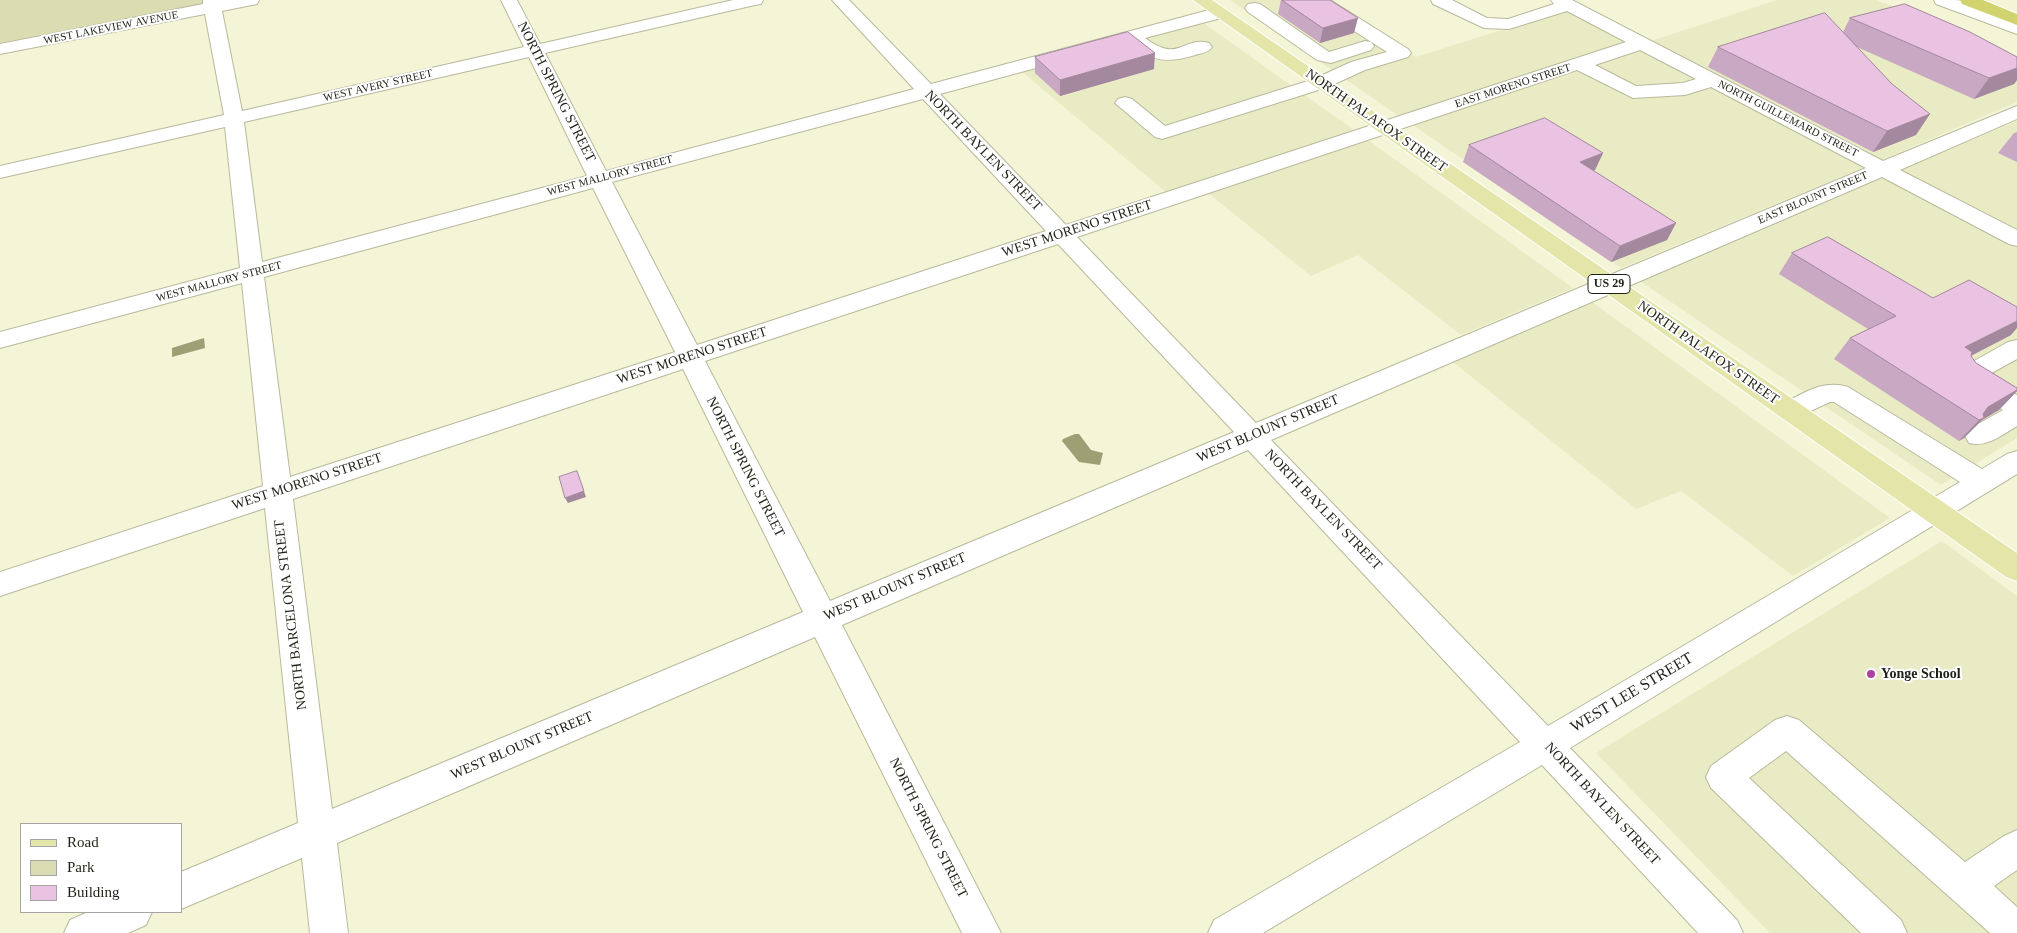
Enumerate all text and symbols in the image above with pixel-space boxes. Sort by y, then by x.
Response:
street label: WEST LAKEVIEW AVENUE [42,8,180,48]
street label: NORTH SPRING STREET [513,19,599,165]
street label: EAST MORENO STREET [1453,61,1573,111]
street label: NORTH PALAFOX STREET [1302,66,1450,176]
street label: WEST AVERY STREET [322,67,434,105]
street label: NORTH GUILLEMARD STREET [1716,78,1860,160]
street label: NORTH BAYLEN STREET [921,87,1045,215]
street label: WEST MALLORY STREET [546,153,674,199]
street label: EAST BLOUNT STREET [1756,169,1870,227]
street label: WEST MORENO STREET [1000,197,1154,261]
street label: WEST MALLORY STREET [155,259,283,305]
road number: US 29 [1588,274,1630,294]
street label: NORTH PALAFOX STREET [1634,298,1782,408]
street label: WEST MORENO STREET [615,324,769,388]
street label: WEST BLOUNT STREET [1194,391,1342,467]
street label: NORTH SPRING STREET [702,394,788,540]
street label: NORTH BAYLEN STREET [1261,446,1385,574]
street label: WEST MORENO STREET [230,450,384,514]
street label: NORTH BARCELONA STREET [271,519,311,711]
street label: WEST BLOUNT STREET [821,549,969,625]
street label: WEST LEE STREET [1567,649,1697,737]
place label: Yonge School [1881,666,1961,682]
marker: Yonge School [1865,668,1877,680]
street label: WEST BLOUNT STREET [448,708,596,784]
street label: NORTH BAYLEN STREET [1541,739,1663,869]
street label: NORTH SPRING STREET [885,755,971,901]
legend [20,823,182,913]
text: Road [67,834,99,850]
text: Park [67,859,95,875]
text: Building [67,884,120,900]

